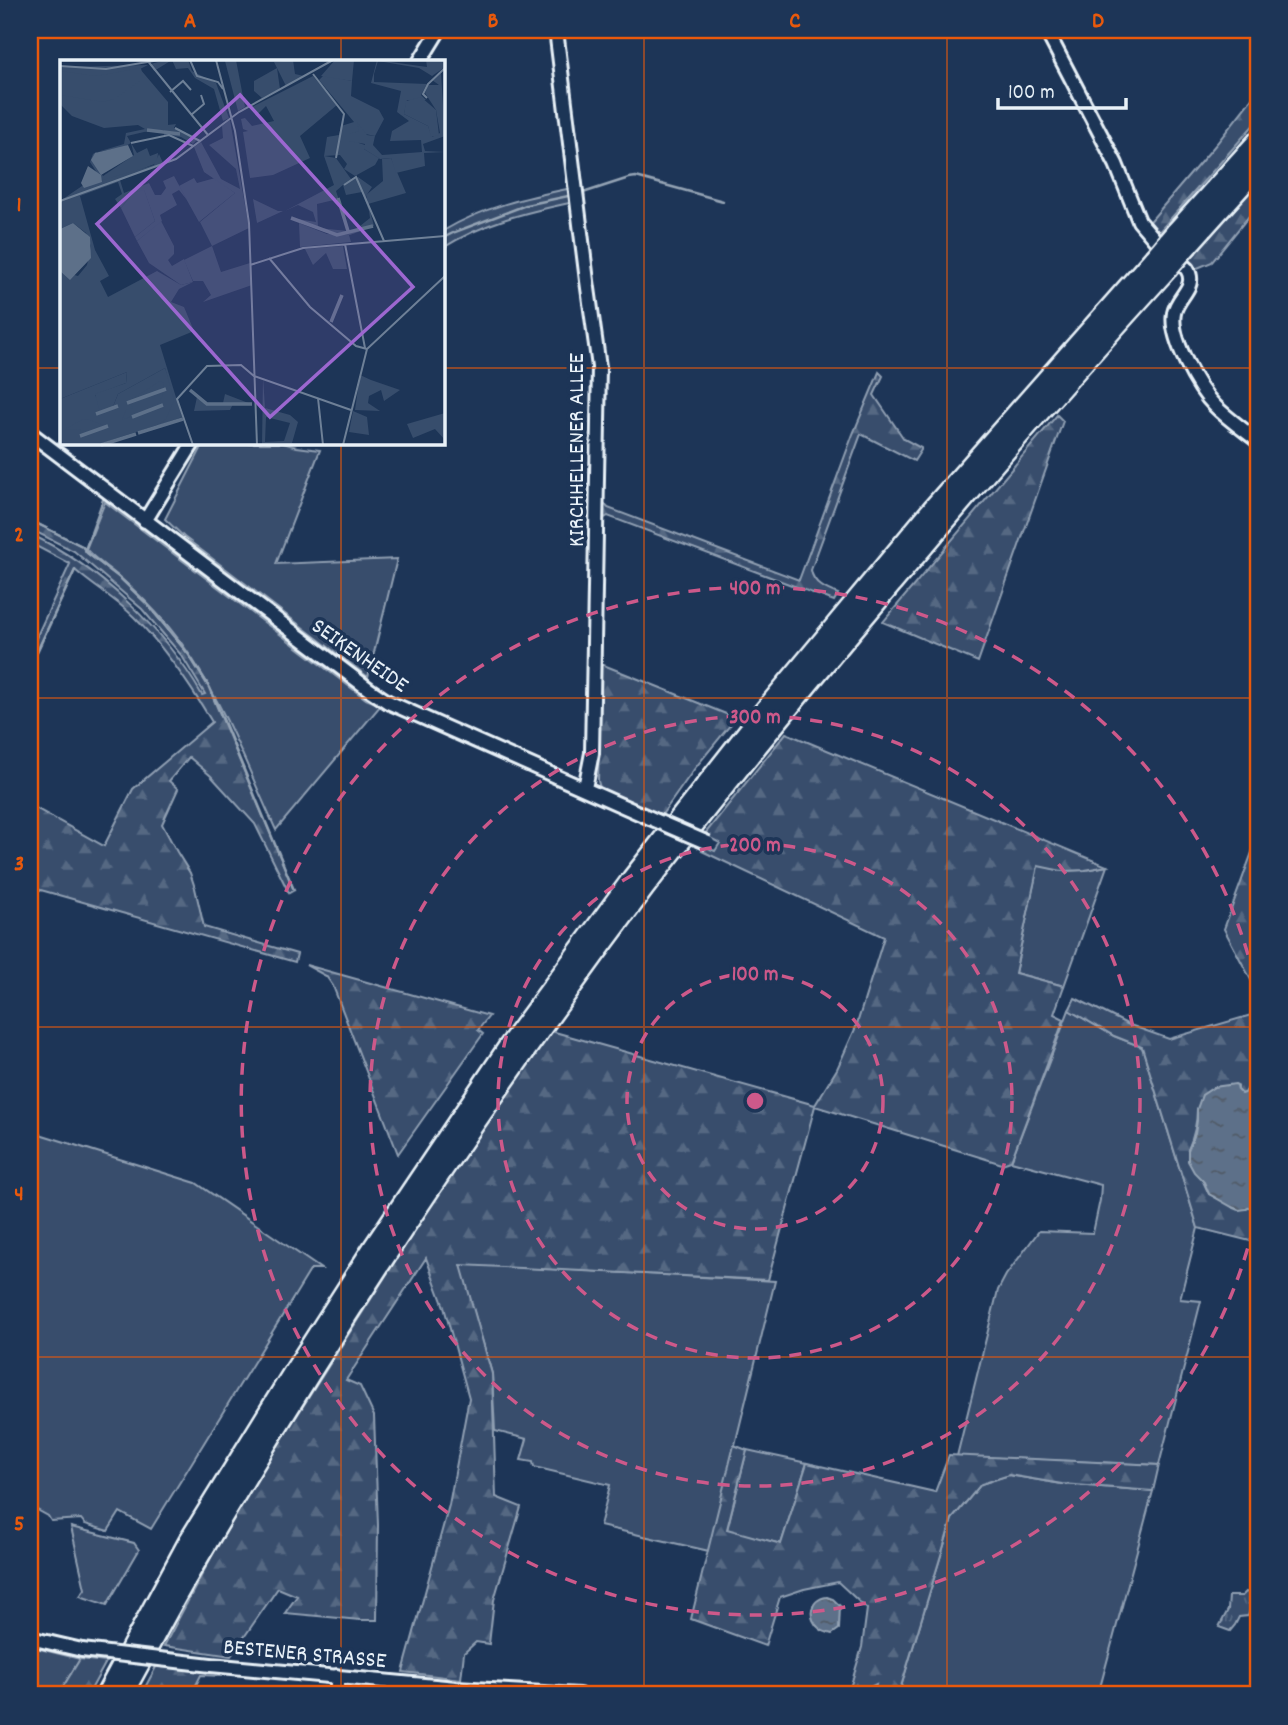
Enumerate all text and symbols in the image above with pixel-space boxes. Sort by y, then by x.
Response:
text: A [184,6,196,39]
text: B [488,6,499,39]
text: C [789,6,801,39]
text: D [1092,6,1104,39]
inset map [60,60,444,444]
scale bar [998,66,1125,110]
text: 100 m [1008,79,1055,109]
text: 1 [16,190,22,223]
street label: KIRCHHELLENER ALLEE [562,352,595,547]
text: 2 [14,520,24,553]
text: 400 m [730,575,780,605]
street label: SEIKENHEIDE [304,611,415,703]
text: 300 m [729,704,781,734]
text: 200 m [729,832,781,862]
text: 3 [14,849,24,882]
text: 100 m [732,961,778,991]
centre of rings [743,1089,767,1113]
text: 4 [14,1179,24,1212]
text: 5 [14,1509,24,1542]
street label: BESTENER STRASSE [222,1632,388,1679]

